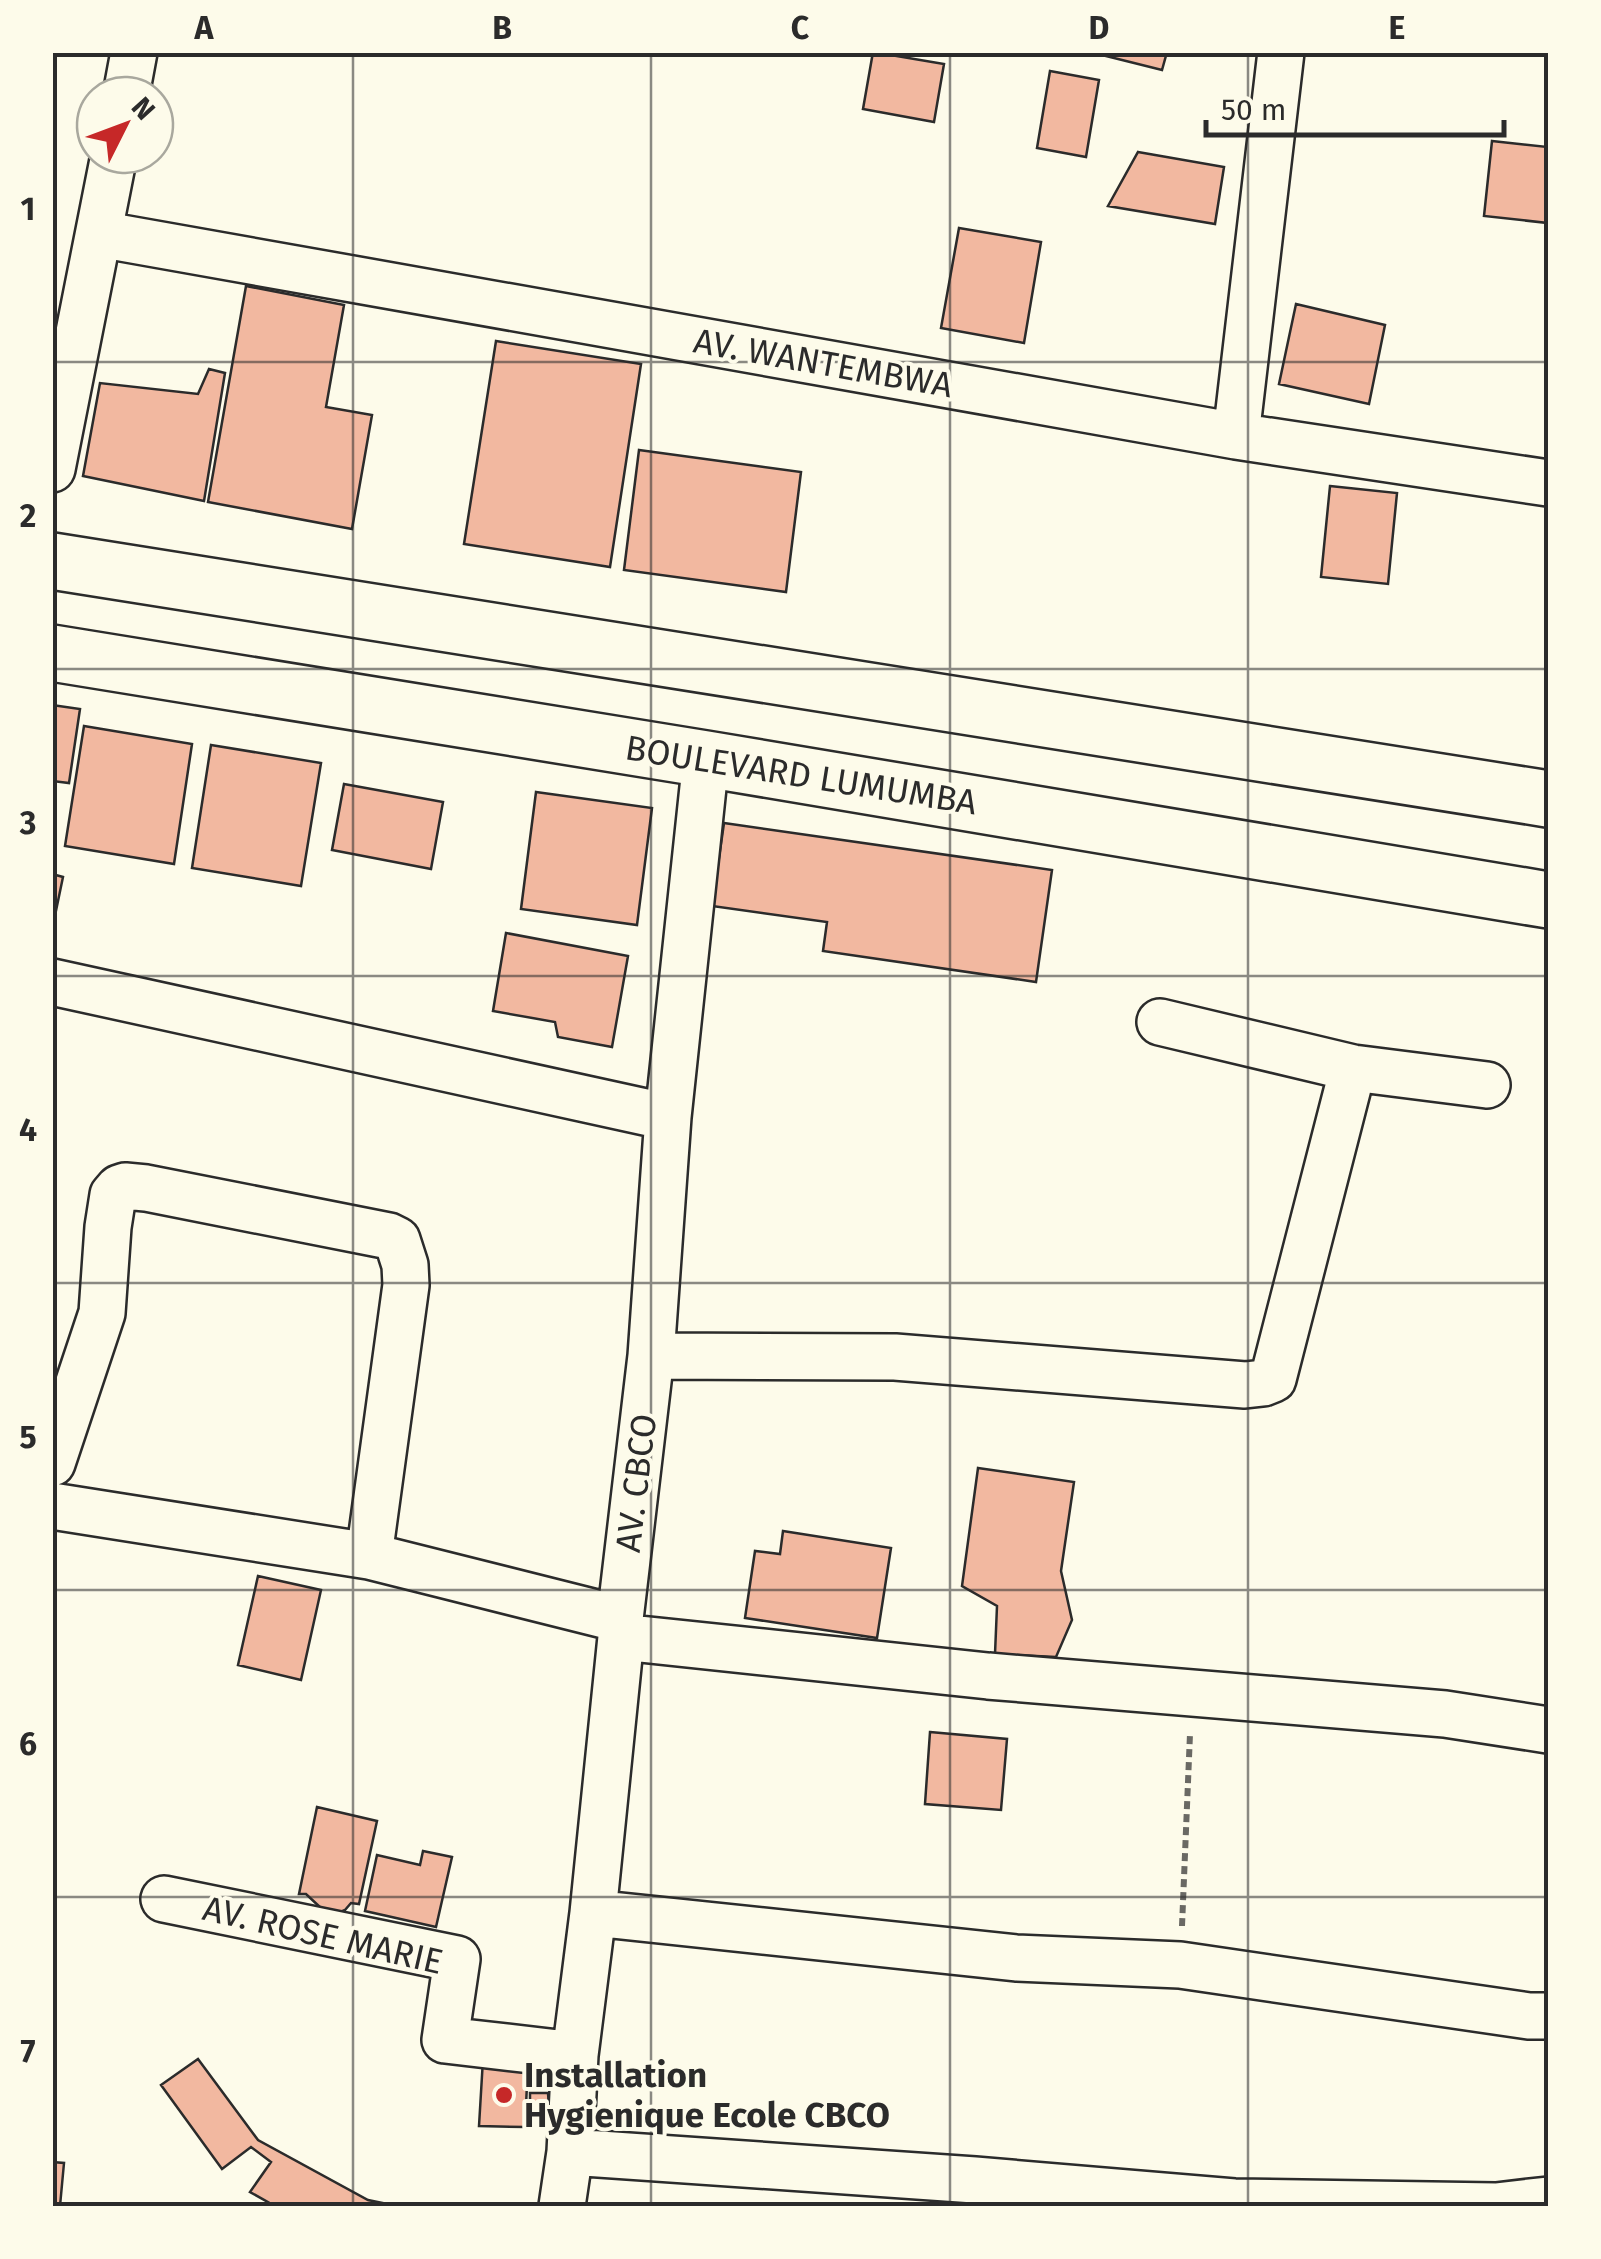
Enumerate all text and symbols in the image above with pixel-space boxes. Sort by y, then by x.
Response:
text: A [194,9,215,47]
text: B [492,9,512,47]
text: C [791,9,810,47]
text: D [1089,9,1109,47]
text: E [1389,9,1405,47]
north arrow [75,75,175,175]
scale bar [1206,75,1504,137]
text: N [125,91,162,127]
text: 50 m [1221,92,1286,128]
text: 1 [21,190,35,228]
street label: AV. WANTEMBWA [690,320,956,406]
text: 2 [20,497,36,535]
street label: BOULEVARD LUMUMBA [622,726,980,824]
text: 3 [19,804,36,842]
text: 4 [19,1111,37,1149]
street label: AV. CBCO [607,1411,665,1555]
text: 5 [19,1418,37,1456]
text: 6 [19,1725,37,1763]
street label: AV. ROSE MARIE [199,1887,447,1983]
text: 7 [21,2032,36,2070]
place label: Installation Hygienique Ecole CBCO [524,2054,890,2136]
marker: Installation Hygienique Ecole CBCO [493,2084,515,2106]

